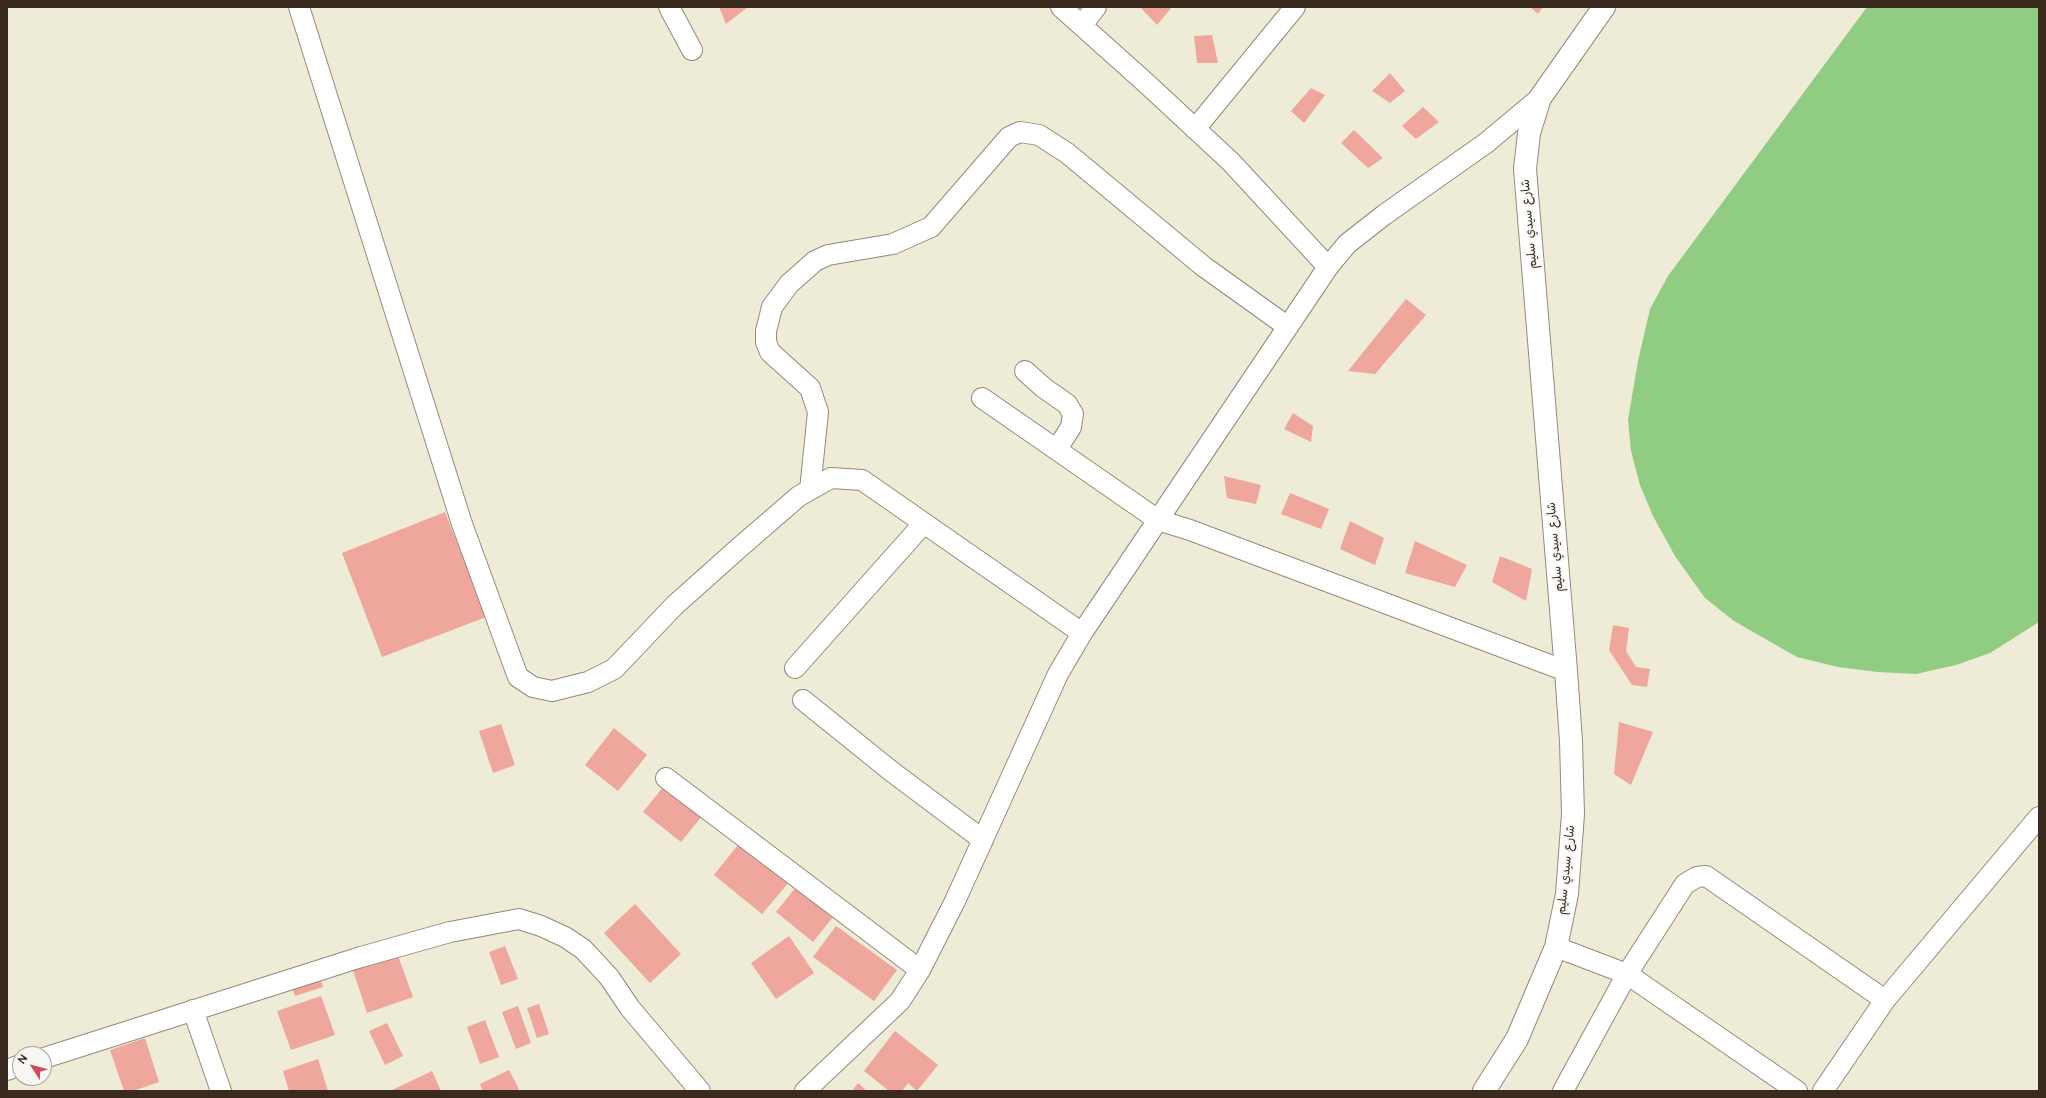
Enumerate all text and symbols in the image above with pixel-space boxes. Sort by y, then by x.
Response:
street label: شارع سيدي سليم [1519,179,1541,269]
street label: شارع سيدي سليم [1545,502,1567,592]
street label: شارع سيدي سليم [1555,825,1579,915]
north arrow [12,1046,52,1086]
text: N [15,1052,31,1066]

